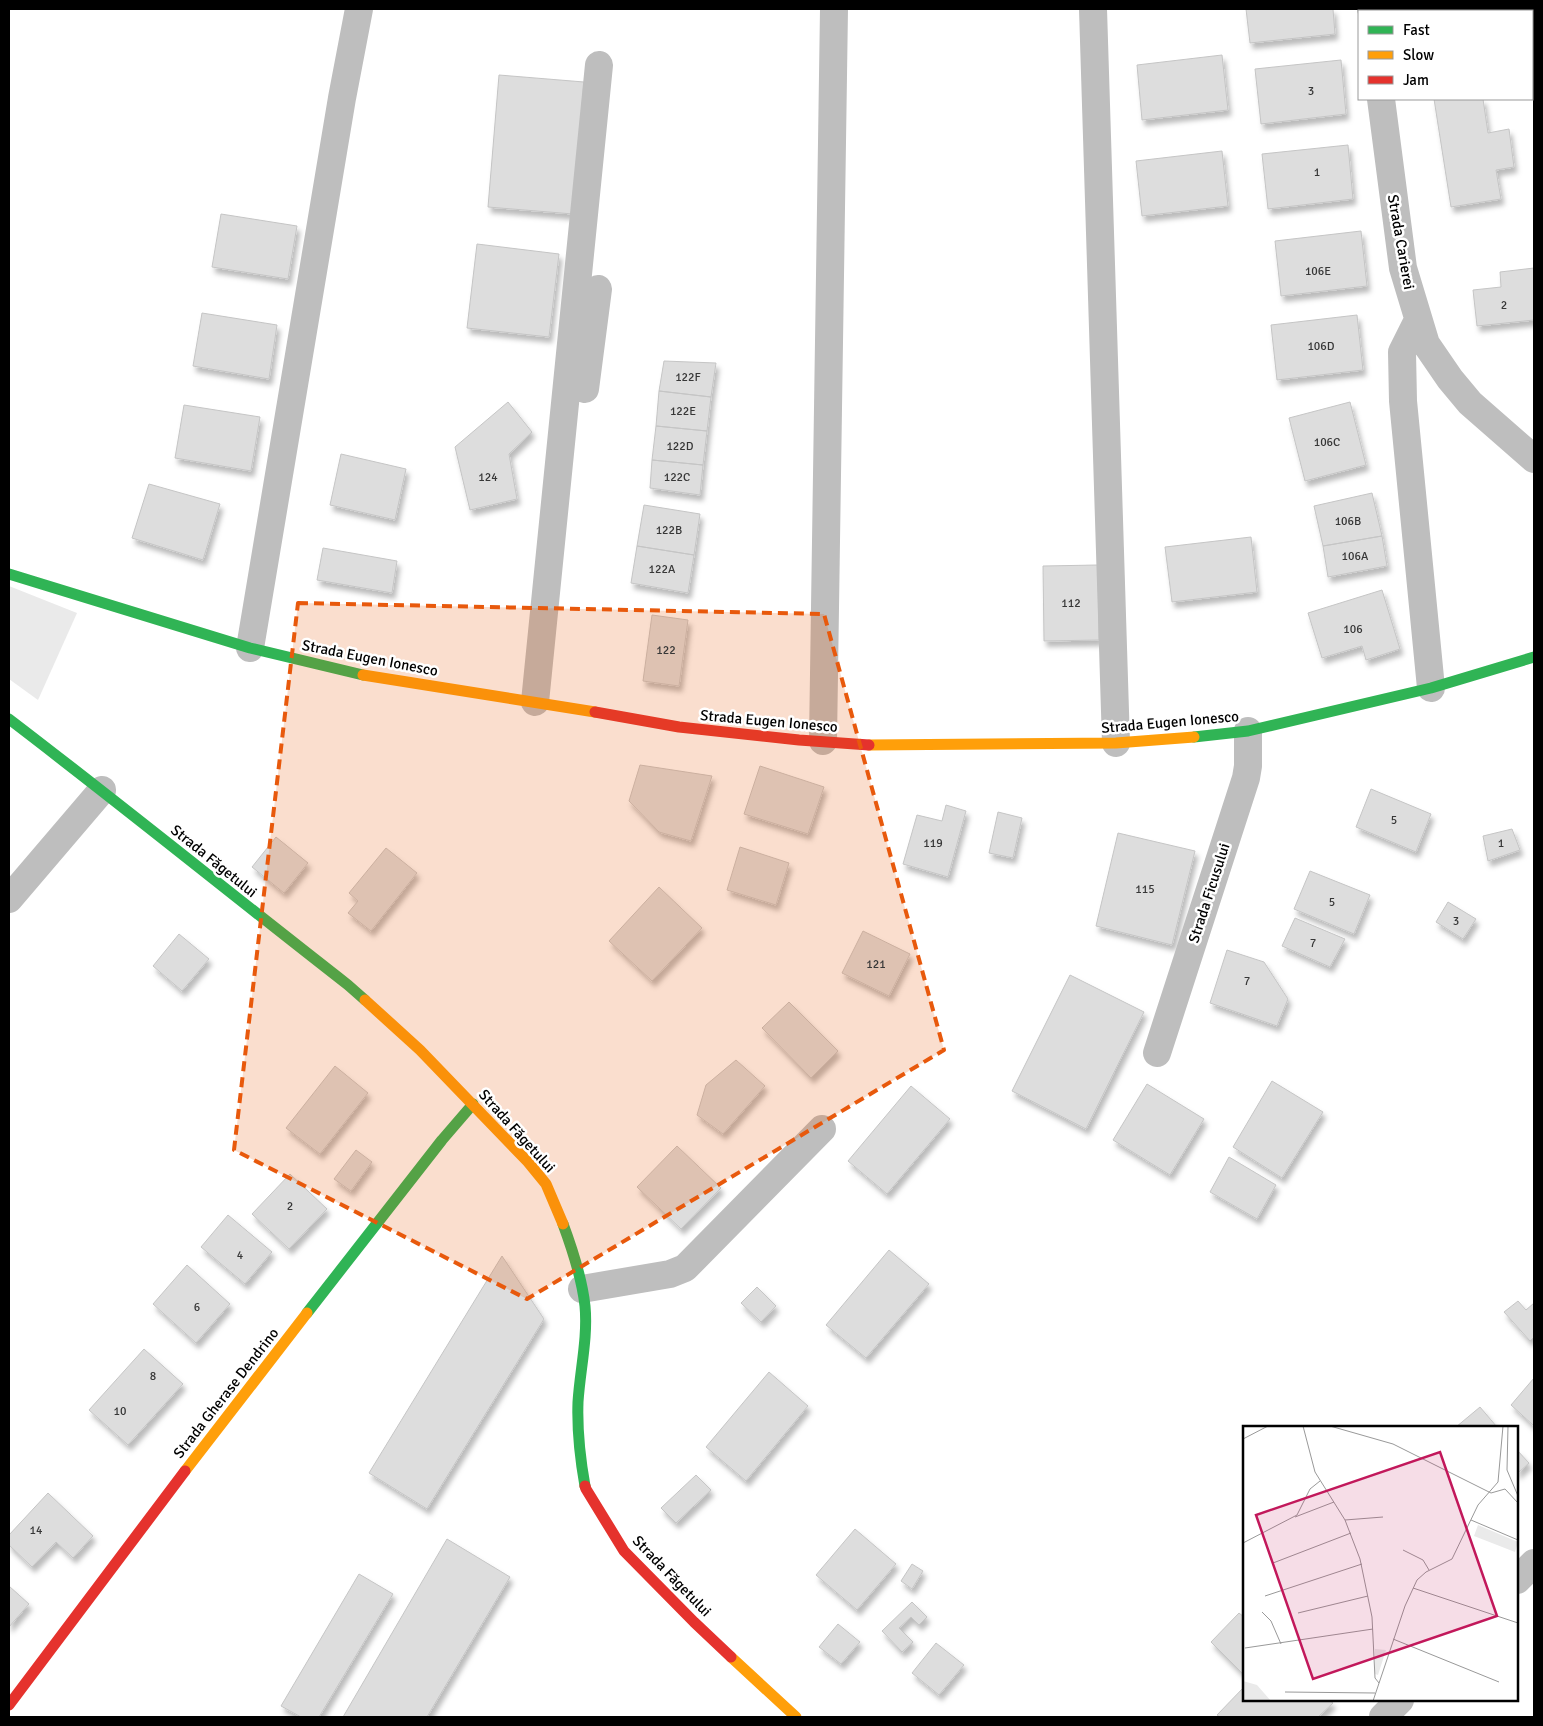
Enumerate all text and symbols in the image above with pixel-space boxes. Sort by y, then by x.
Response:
legend [1358,10,1533,100]
text: Fast [1403,21,1430,39]
text: Slow [1403,46,1434,64]
text: Jam [1403,71,1429,89]
house number: 3 [1308,84,1314,99]
house number: 1 [1314,165,1320,180]
street label: Strada Carierei [1384,193,1418,291]
house number: 106E [1305,264,1331,279]
house number: 2 [1501,298,1507,313]
house number: 106D [1307,339,1335,354]
house number: 122F [675,370,701,385]
house number: 122E [670,404,696,419]
house number: 106C [1314,435,1340,450]
house number: 122D [666,439,694,454]
house number: 124 [478,470,498,485]
house number: 122C [664,470,690,485]
house number: 106B [1335,514,1361,529]
house number: 122B [656,523,682,538]
house number: 106A [1342,549,1369,564]
house number: 122A [649,562,676,577]
house number: 112 [1061,596,1081,611]
house number: 106 [1343,622,1363,637]
street label: Strada Eugen Ionesco [301,636,440,680]
house number: 122 [656,643,676,658]
street label: Strada Eugen Ionesco [699,706,839,736]
street label: Strada Eugen Ionesco [1100,707,1240,737]
house number: 5 [1391,813,1397,828]
street label: Strada Făgetului [167,821,261,901]
house number: 119 [923,836,943,851]
house number: 1 [1498,836,1504,851]
street label: Strada Ficusului [1184,841,1234,945]
house number: 115 [1135,882,1155,897]
house number: 5 [1329,895,1335,910]
house number: 3 [1453,914,1459,929]
house number: 7 [1310,936,1316,951]
house number: 121 [866,957,886,972]
house number: 7 [1244,974,1250,989]
street label: Strada Făgetului [475,1086,559,1176]
house number: 2 [287,1199,293,1214]
house number: 4 [237,1248,244,1263]
house number: 6 [194,1300,200,1315]
street label: Strada Gherase Dendrino [170,1324,283,1462]
house number: 8 [150,1369,156,1384]
house number: 10 [114,1404,126,1419]
inset map [1243,1426,1518,1701]
house number: 14 [30,1523,43,1538]
street label: Strada Făgetului [629,1532,715,1620]

